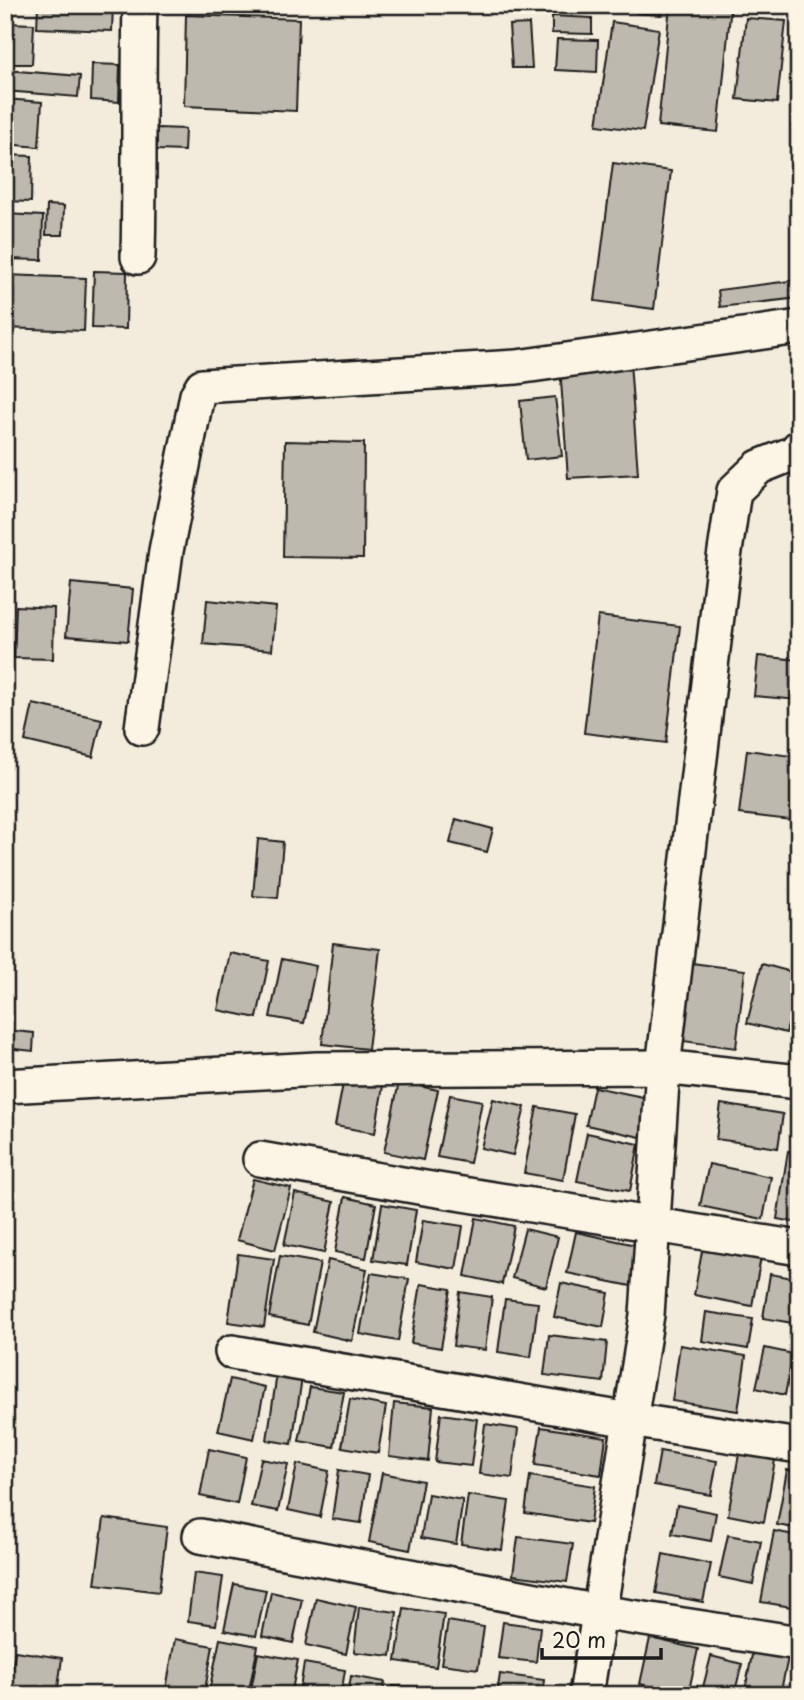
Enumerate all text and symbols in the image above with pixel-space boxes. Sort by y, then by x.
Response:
scale bar [542,1616,660,1660]
text: 20 m [552,1623,606,1655]

